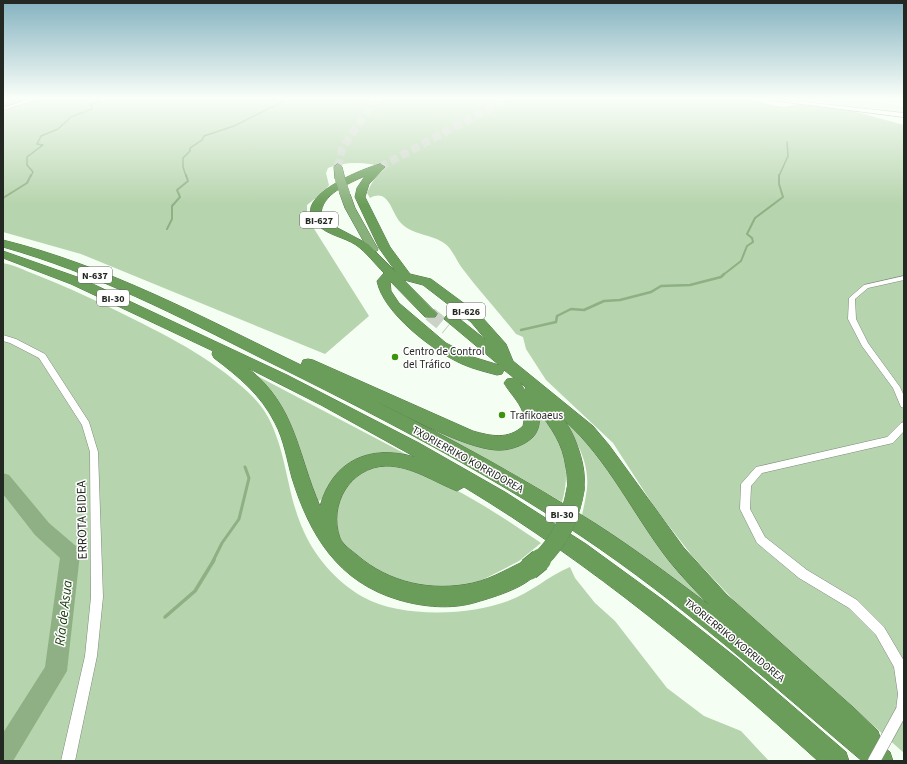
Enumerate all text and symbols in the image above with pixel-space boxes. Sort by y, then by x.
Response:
road number: BI-627 [300,212,338,228]
road number: N-637 [78,267,112,283]
road number: BI-30 [97,290,129,306]
road number: BI-626 [447,303,485,319]
place label: Centro de Control del Tráfico [403,344,485,372]
marker: Centro de Control del Tráfico [390,352,400,362]
place label: Trafikoaeus [510,408,563,423]
marker: Trafikoaeus [497,410,507,420]
street label: TXORIERRIKO KORRIDOREA [409,422,526,496]
street label: ERROTA BIDEA [72,479,92,560]
road number: BI-30 [546,506,578,522]
water label: Ría de Asua [50,579,78,647]
street label: TXORIERRIKO KORRIDOREA [681,595,788,686]

